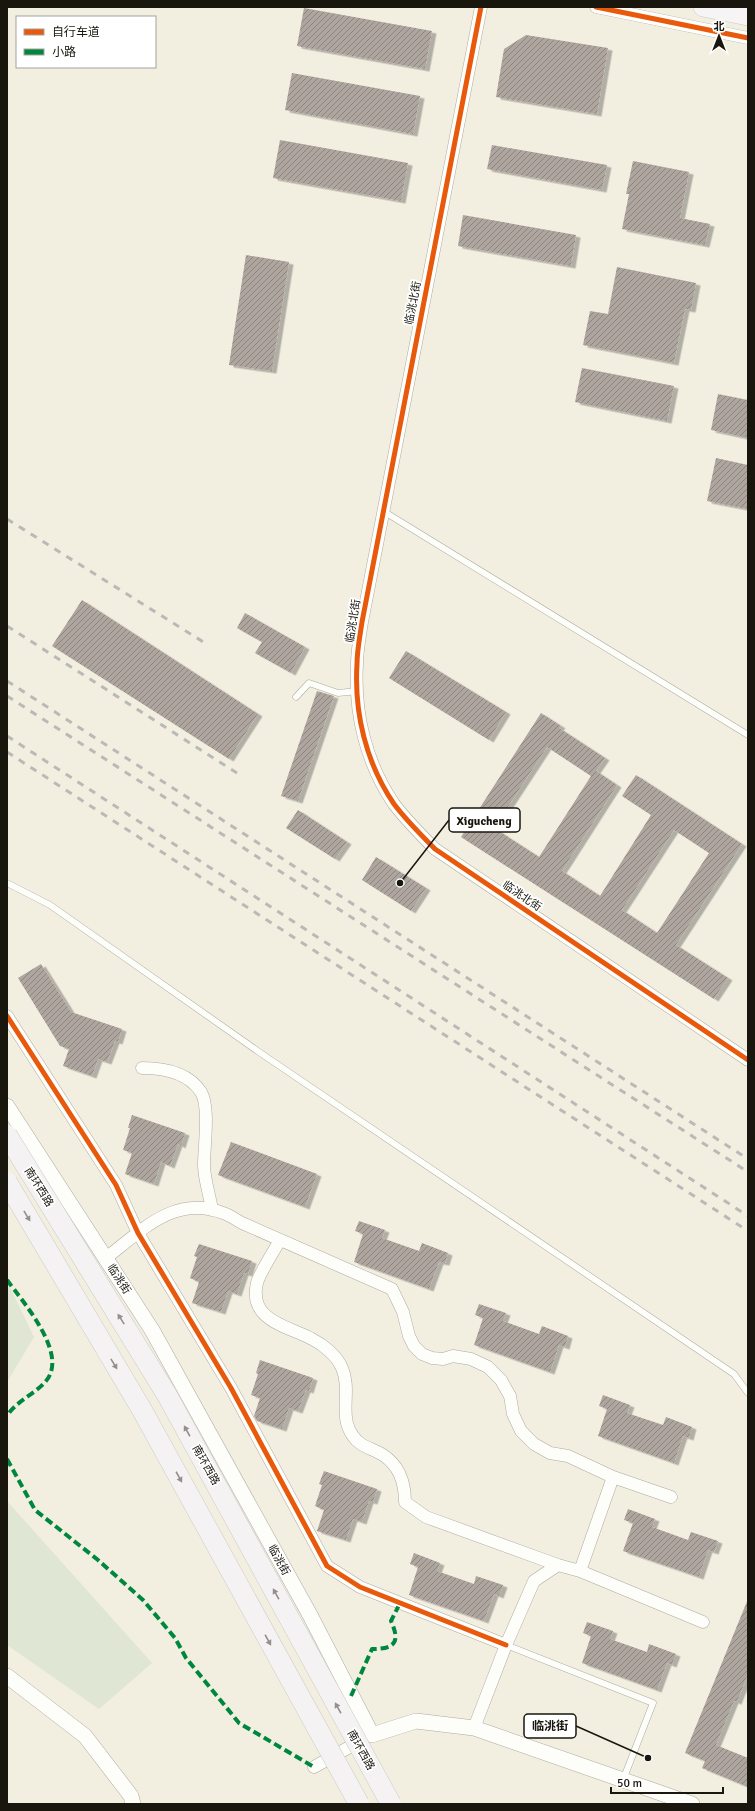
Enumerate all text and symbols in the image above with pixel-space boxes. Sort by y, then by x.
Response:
legend [16,16,156,68]
north arrow [699,16,739,56]
text: 北 [714,20,725,33]
text: 自行车道 [52,25,100,40]
text: 小路 [52,45,76,60]
street label: 临洮北街 [402,280,424,326]
street label: 临洮北街 [343,598,363,644]
callout: Xigucheng [449,808,520,832]
text: Xigucheng [456,814,512,829]
street label: 临洮北街 [500,878,544,914]
street label: 南环西路 [22,1165,56,1209]
one-way arrow [23,1210,30,1222]
street label: 临洮街 [105,1262,133,1296]
one-way arrow [117,1313,124,1325]
one-way arrow [111,1358,118,1370]
one-way arrow [184,1425,190,1437]
street label: 南环西路 [190,1443,222,1487]
one-way arrow [175,1471,182,1483]
street label: 临洮街 [265,1542,293,1578]
one-way arrow [273,1588,279,1600]
one-way arrow [265,1634,272,1646]
one-way arrow [335,1702,342,1714]
callout: 临洮街 [524,1714,576,1738]
text: 临洮街 [532,1719,568,1734]
street label: 南环西路 [345,1728,377,1772]
scale bar [611,1769,723,1795]
text: 50 m [617,1776,642,1791]

